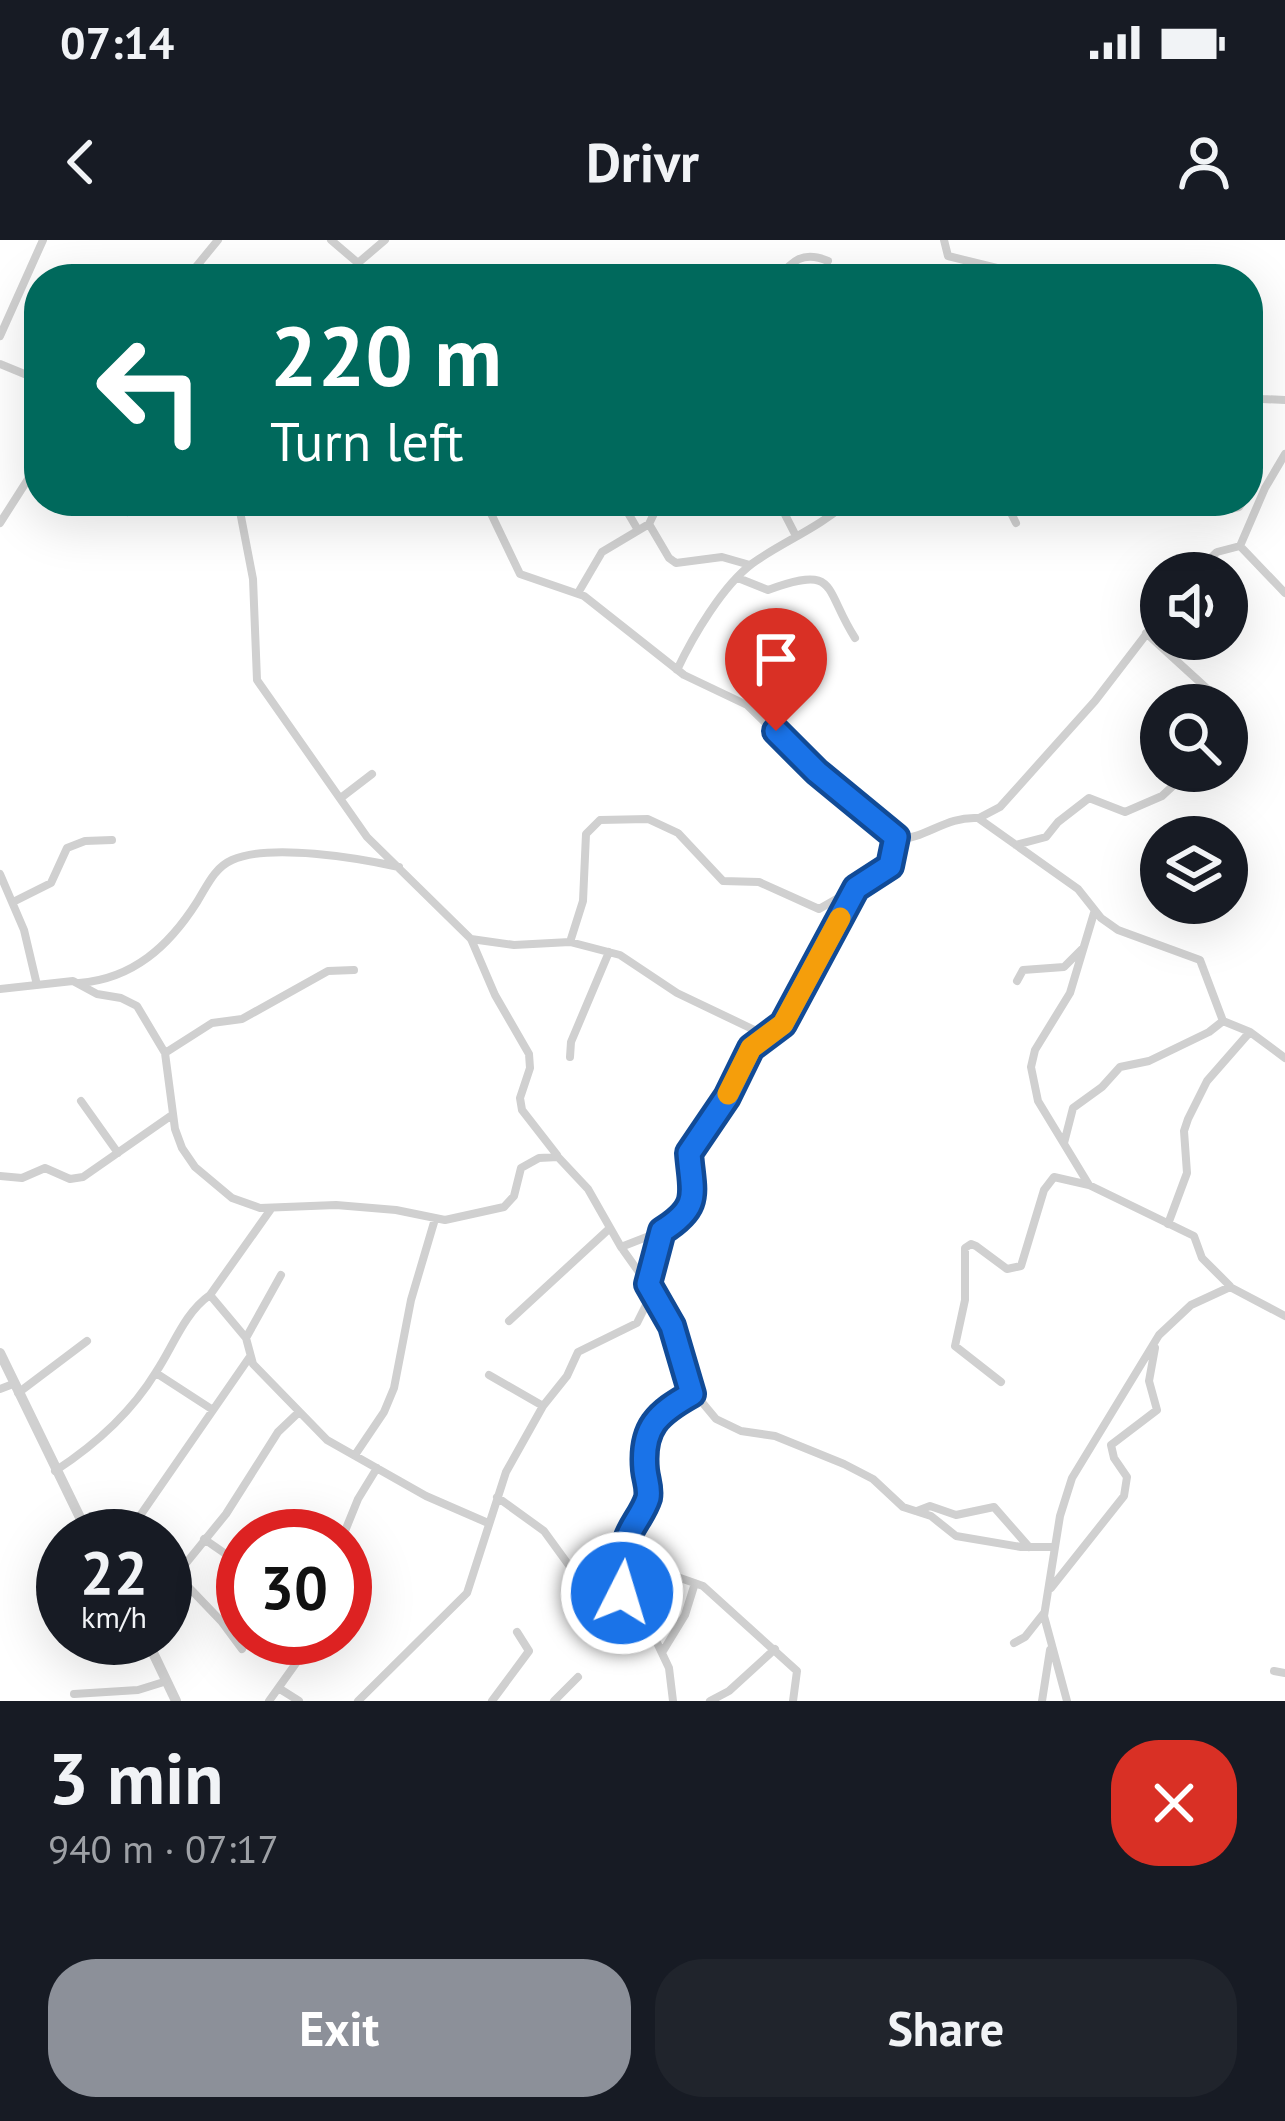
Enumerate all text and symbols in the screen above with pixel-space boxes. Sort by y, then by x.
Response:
text: 07:14 [60,13,174,71]
text: Drivr [586,127,699,197]
icon: back [48,129,114,195]
icon: person [1171,129,1237,195]
text: 220 m [270,300,502,409]
icon: left [72,312,228,468]
text: Turn left [270,406,464,476]
map controls [1140,552,1248,924]
button: sound [1140,552,1248,660]
pin [725,608,827,731]
icon: arrive [743,626,809,692]
button: search [1140,684,1248,792]
button: layers [1140,816,1248,924]
speed limit sign: 30 [216,1509,372,1665]
position arrow [559,1530,685,1656]
text: 22 [80,1533,148,1611]
text: km/h [81,1597,147,1636]
text: 3 min [48,1731,224,1824]
button: close [1111,1740,1237,1866]
text: 940 m · 07:17 [48,1823,279,1874]
button: Exit [48,1959,631,2097]
button: Share [655,1959,1237,2097]

